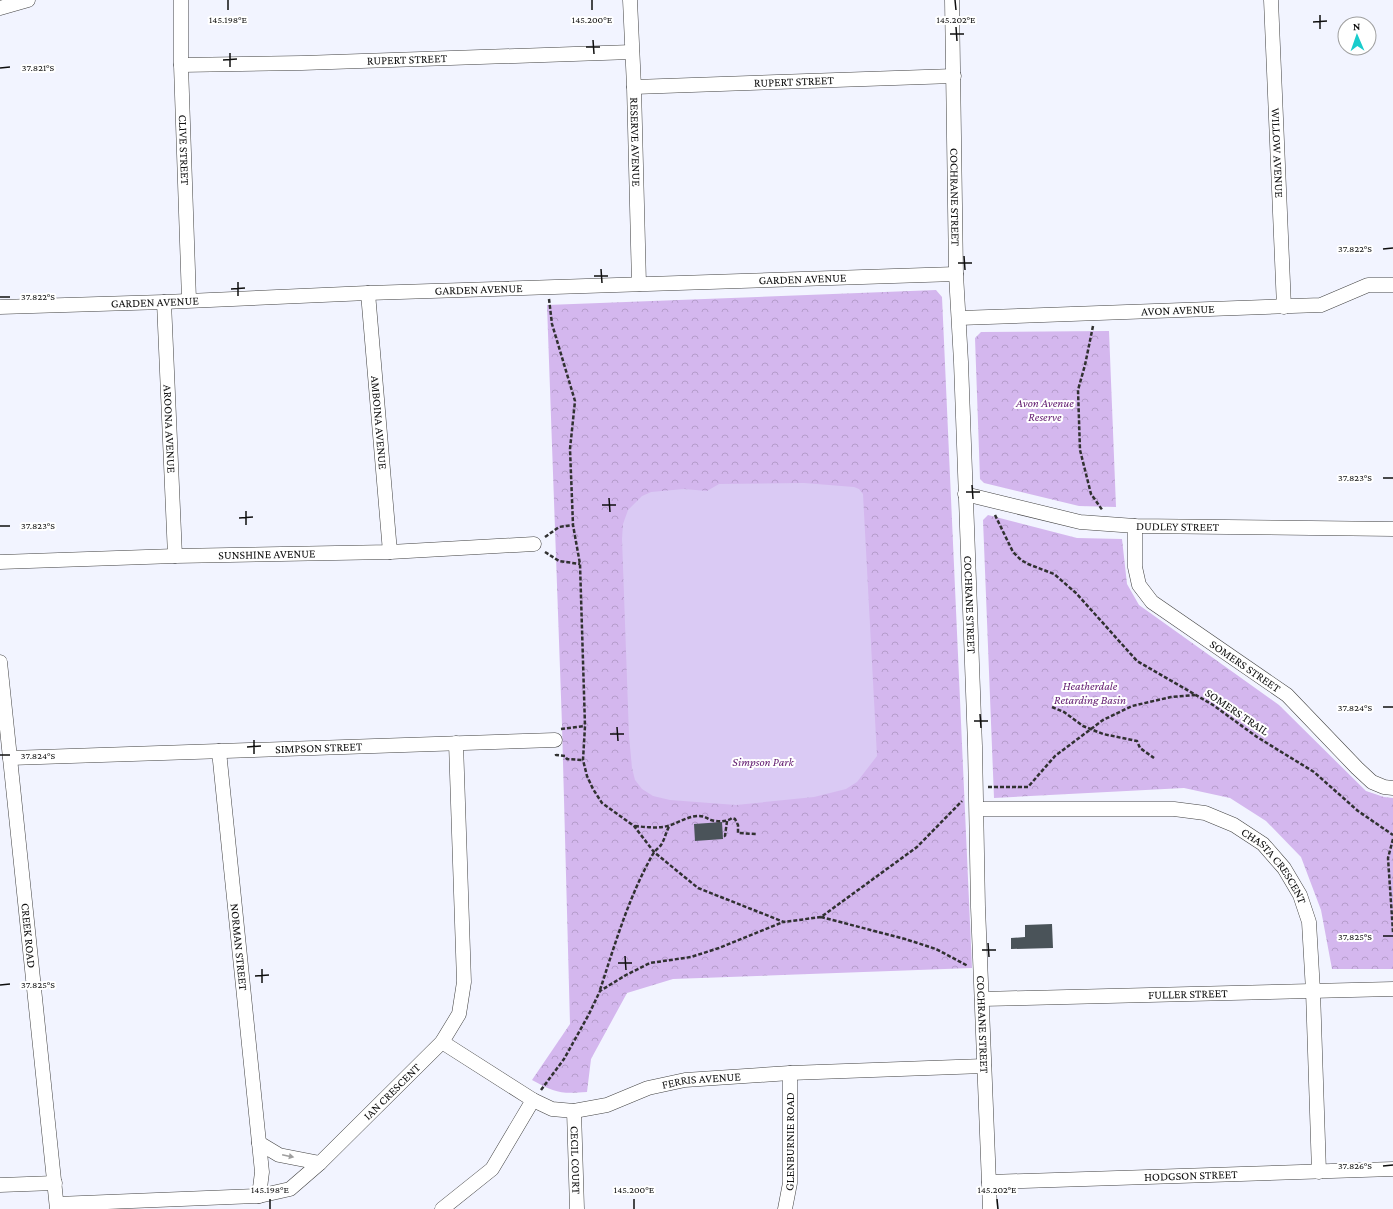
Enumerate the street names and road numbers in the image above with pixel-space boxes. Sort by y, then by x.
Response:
street label: RUPERT STREET [367,51,448,68]
street label: RUPERT STREET [754,73,835,90]
street label: RESERVE AVENUE [627,97,644,187]
street label: WILLOW AVENUE [1269,108,1286,199]
street label: CLIVE STREET [176,114,192,186]
street label: COCHRANE STREET [947,148,963,247]
street label: GARDEN AVENUE [758,271,847,287]
street label: GARDEN AVENUE [434,281,523,298]
street label: GARDEN AVENUE [111,293,200,311]
street label: AVON AVENUE [1141,302,1215,318]
street label: AMBOINA AVENUE [368,375,390,471]
street label: AROONA AVENUE [161,384,178,474]
street label: DUDLEY STREET [1136,519,1220,534]
street label: SUNSHINE AVENUE [218,546,316,562]
street label: COCHRANE STREET [961,555,979,654]
street label: SOMERS STREET [1207,637,1284,696]
street label: SOMERS TRAIL [1202,686,1272,738]
street label: SIMPSON STREET [275,739,363,756]
street label: CHASTA CRESCENT [1239,825,1310,906]
street label: CREEK ROAD [18,902,39,969]
street label: NORMAN STREET [228,903,250,992]
street label: COCHRANE STREET [974,975,992,1074]
street label: FULLER STREET [1148,986,1228,1002]
street label: IAN CRESCENT [361,1060,424,1123]
street label: FERRIS AVENUE [661,1069,742,1092]
street label: GLENBURNIE ROAD [782,1092,797,1192]
street label: CECIL COURT [567,1126,584,1195]
street label: HODGSON STREET [1144,1167,1238,1184]

